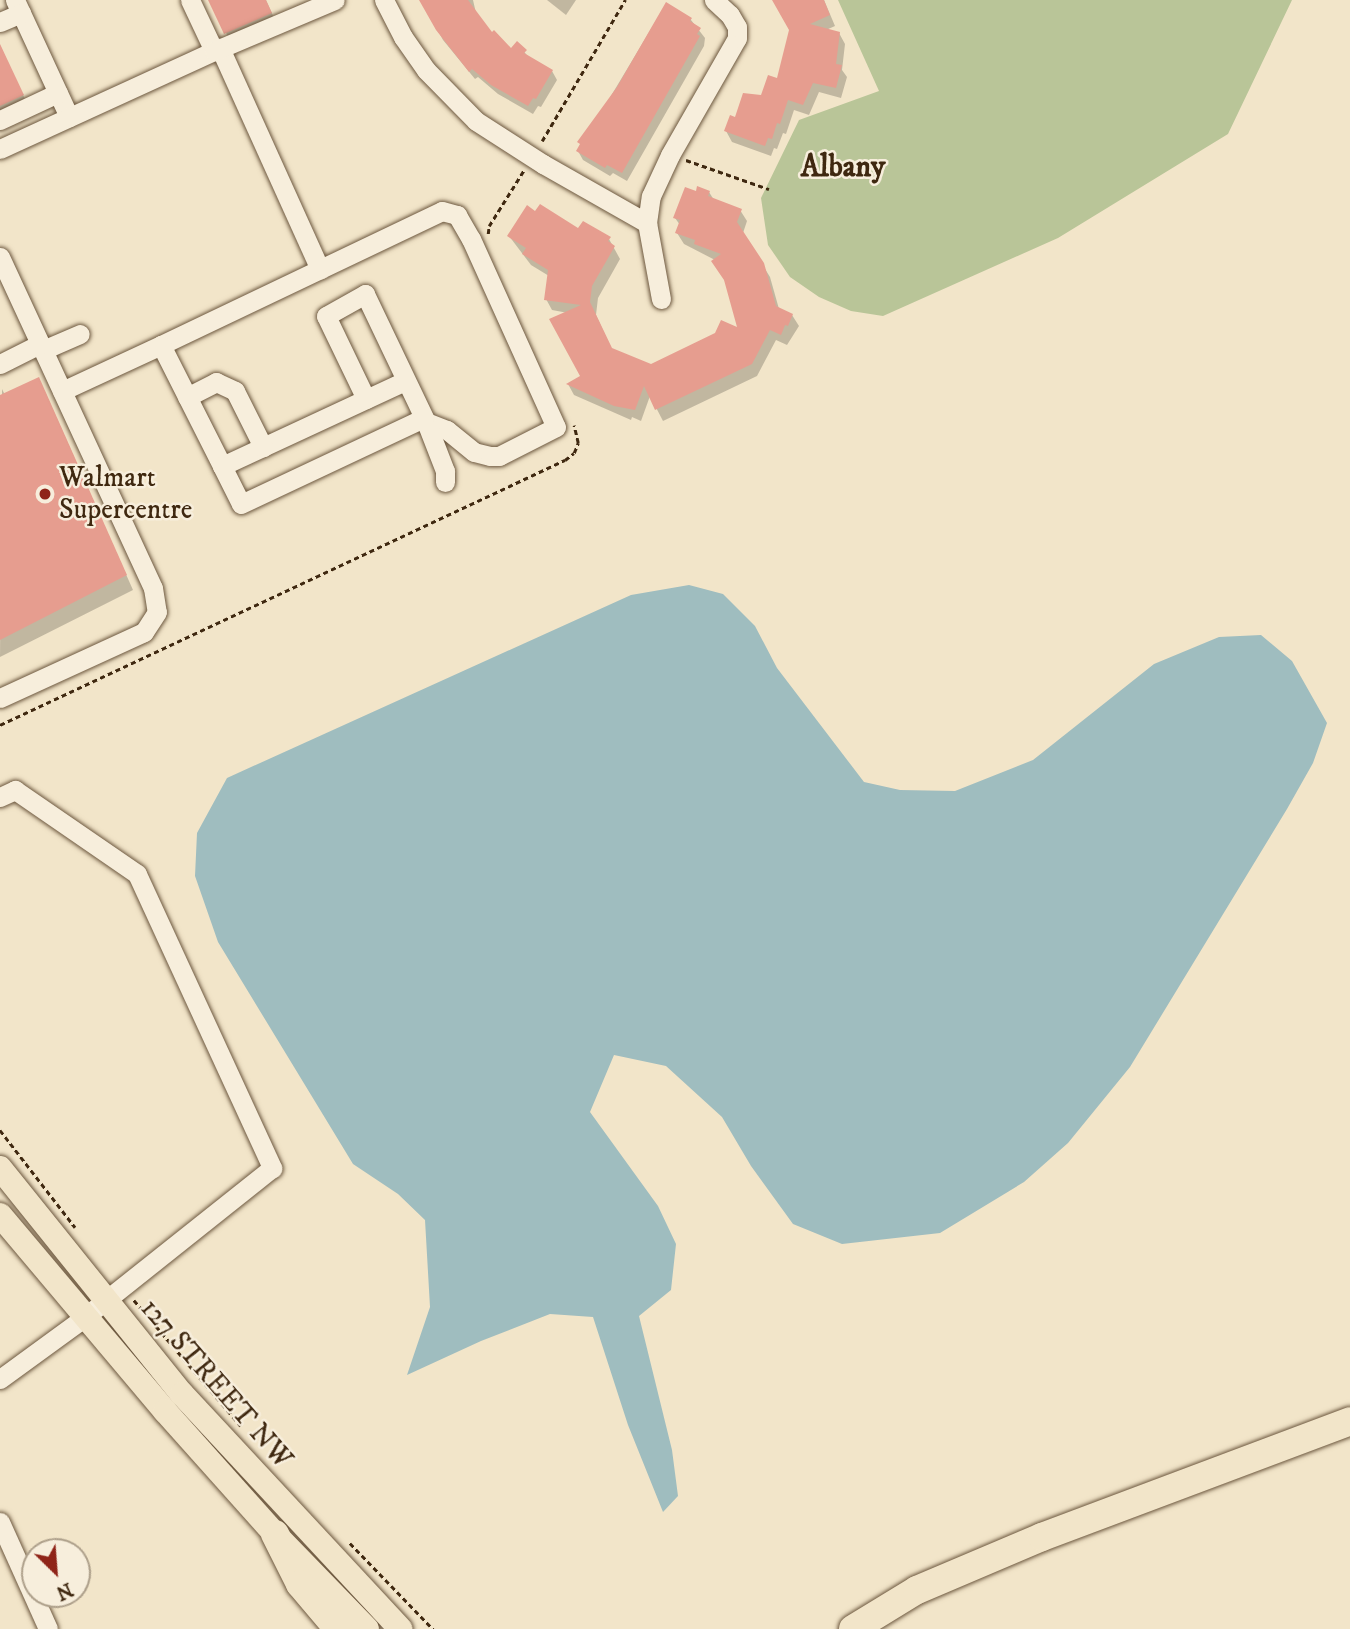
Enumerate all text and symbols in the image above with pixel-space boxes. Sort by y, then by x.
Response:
district label: Albany [801,150,885,186]
place label: Walmart Supercentre [59,461,192,527]
marker: Walmart Supercentre [37,486,53,502]
street label: 127 STREET NW [133,1292,299,1476]
north arrow [21,1538,91,1608]
text: N [52,1577,76,1604]

